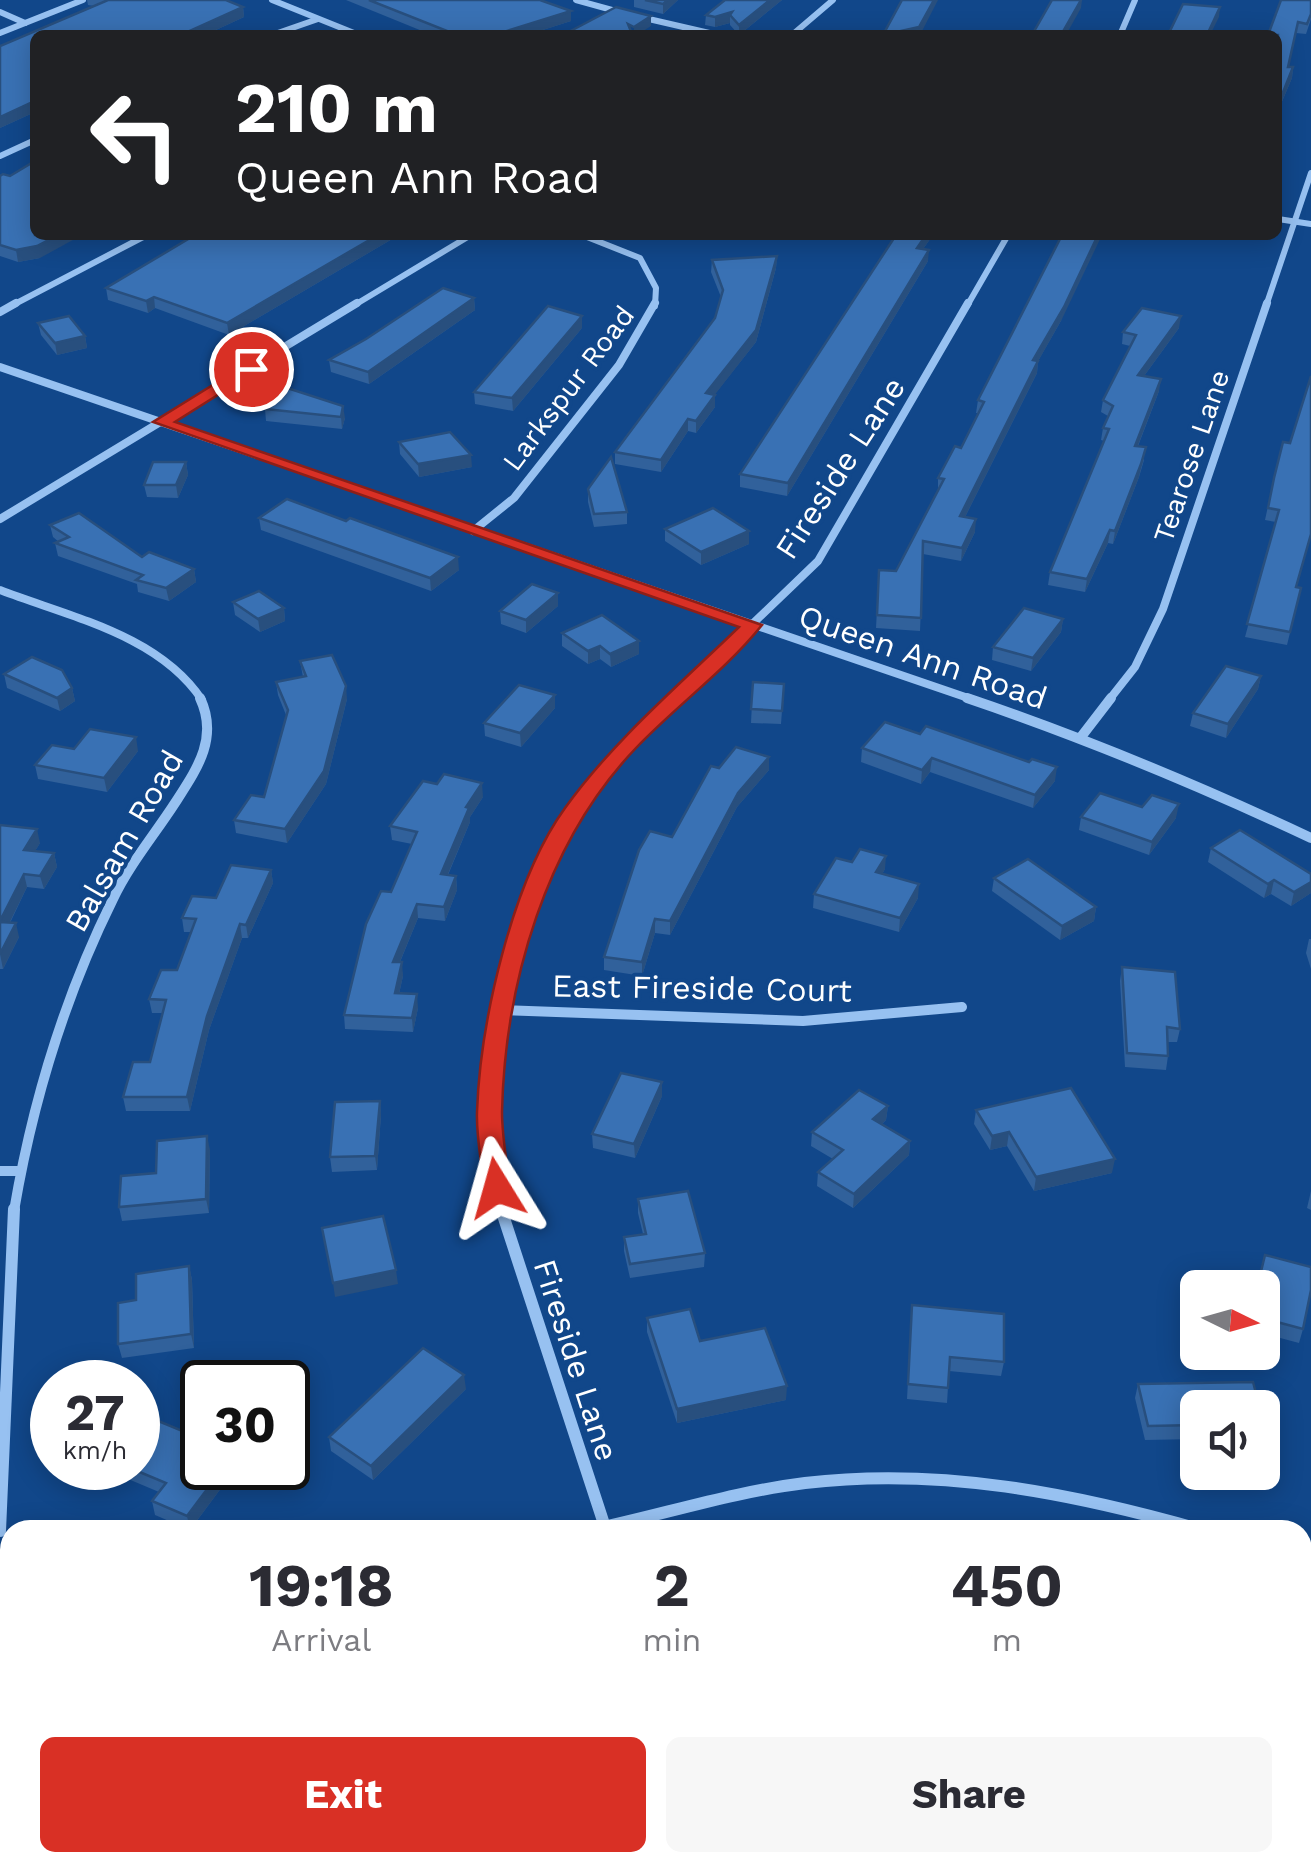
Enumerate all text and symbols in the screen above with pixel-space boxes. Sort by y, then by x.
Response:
text: 210 m [235,67,438,149]
icon: left [70,70,200,200]
text: Queen Ann Road [235,151,600,204]
street label: Larkspur Road [496,299,641,477]
pin [209,327,294,412]
icon: arrive [224,342,279,397]
street label: Tearose Lane [1147,366,1236,547]
street label: Fireside Lane [767,370,913,566]
street label: Queen Ann Road [794,597,1052,717]
street label: Balsam Road [57,743,191,939]
street label: East Fireside Court [552,966,852,1010]
position arrow [445,1136,549,1240]
street label: Fireside Lane [526,1255,626,1465]
north arrow [1180,1270,1280,1370]
map controls [1180,1270,1280,1490]
speed limit sign: 30 [180,1360,310,1490]
text: 27 [65,1383,125,1442]
button: sound [1180,1390,1280,1490]
text: km/h [63,1436,127,1465]
text: 19:18 [249,1550,394,1621]
text: 2 [654,1550,690,1621]
text: 450 [950,1550,1063,1621]
text: Arrival [271,1621,371,1659]
text: min [643,1621,701,1659]
text: m [991,1621,1022,1659]
button: Exit [40,1737,646,1852]
button: Share [666,1737,1272,1852]

